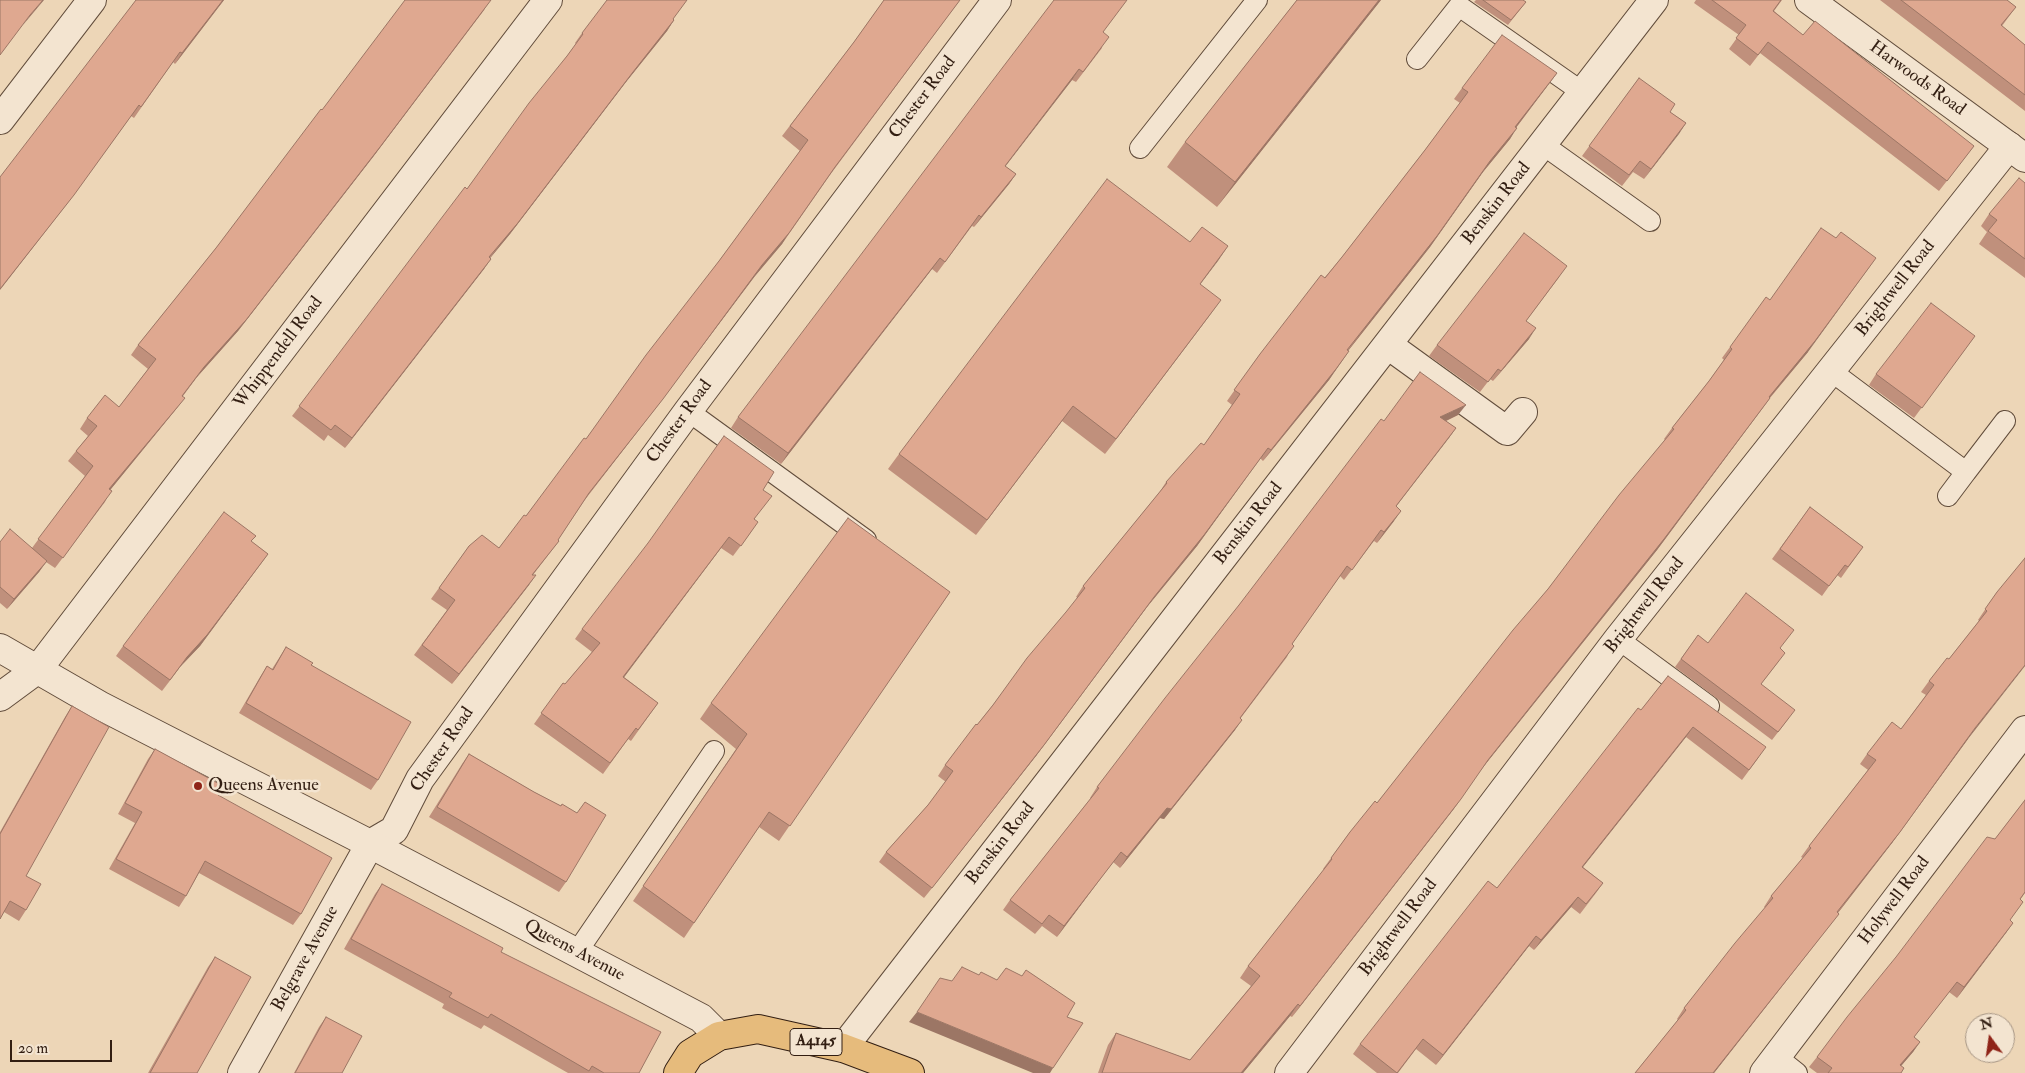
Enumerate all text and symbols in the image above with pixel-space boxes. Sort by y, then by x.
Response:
street label: Harwoods Road [1865,37,1969,121]
street label: Chester Road [885,52,961,144]
street label: Benskin Road [1458,158,1536,250]
street label: Brightwell Road [1852,237,1940,341]
street label: Whippendell Road [230,293,328,413]
street label: Chester Road [643,376,717,468]
street label: Benskin Road [1210,478,1288,570]
street label: Brightwell Road [1601,554,1689,658]
street label: Chester Road [407,703,479,797]
place label: Queens Avenue [208,775,319,797]
marker: Queens Avenue [192,780,204,792]
street label: Benskin Road [962,798,1040,890]
street label: Holywell Road [1855,853,1935,949]
street label: Brightwell Road [1355,875,1443,981]
street label: Belgrave Avenue [268,902,344,1016]
street label: Queens Avenue [520,915,628,987]
north arrow [1965,1013,2015,1063]
text: N [1978,1014,1995,1034]
road number: A4145 [790,1028,842,1056]
scale bar [12,1030,115,1062]
text: 20 m [18,1039,48,1058]

